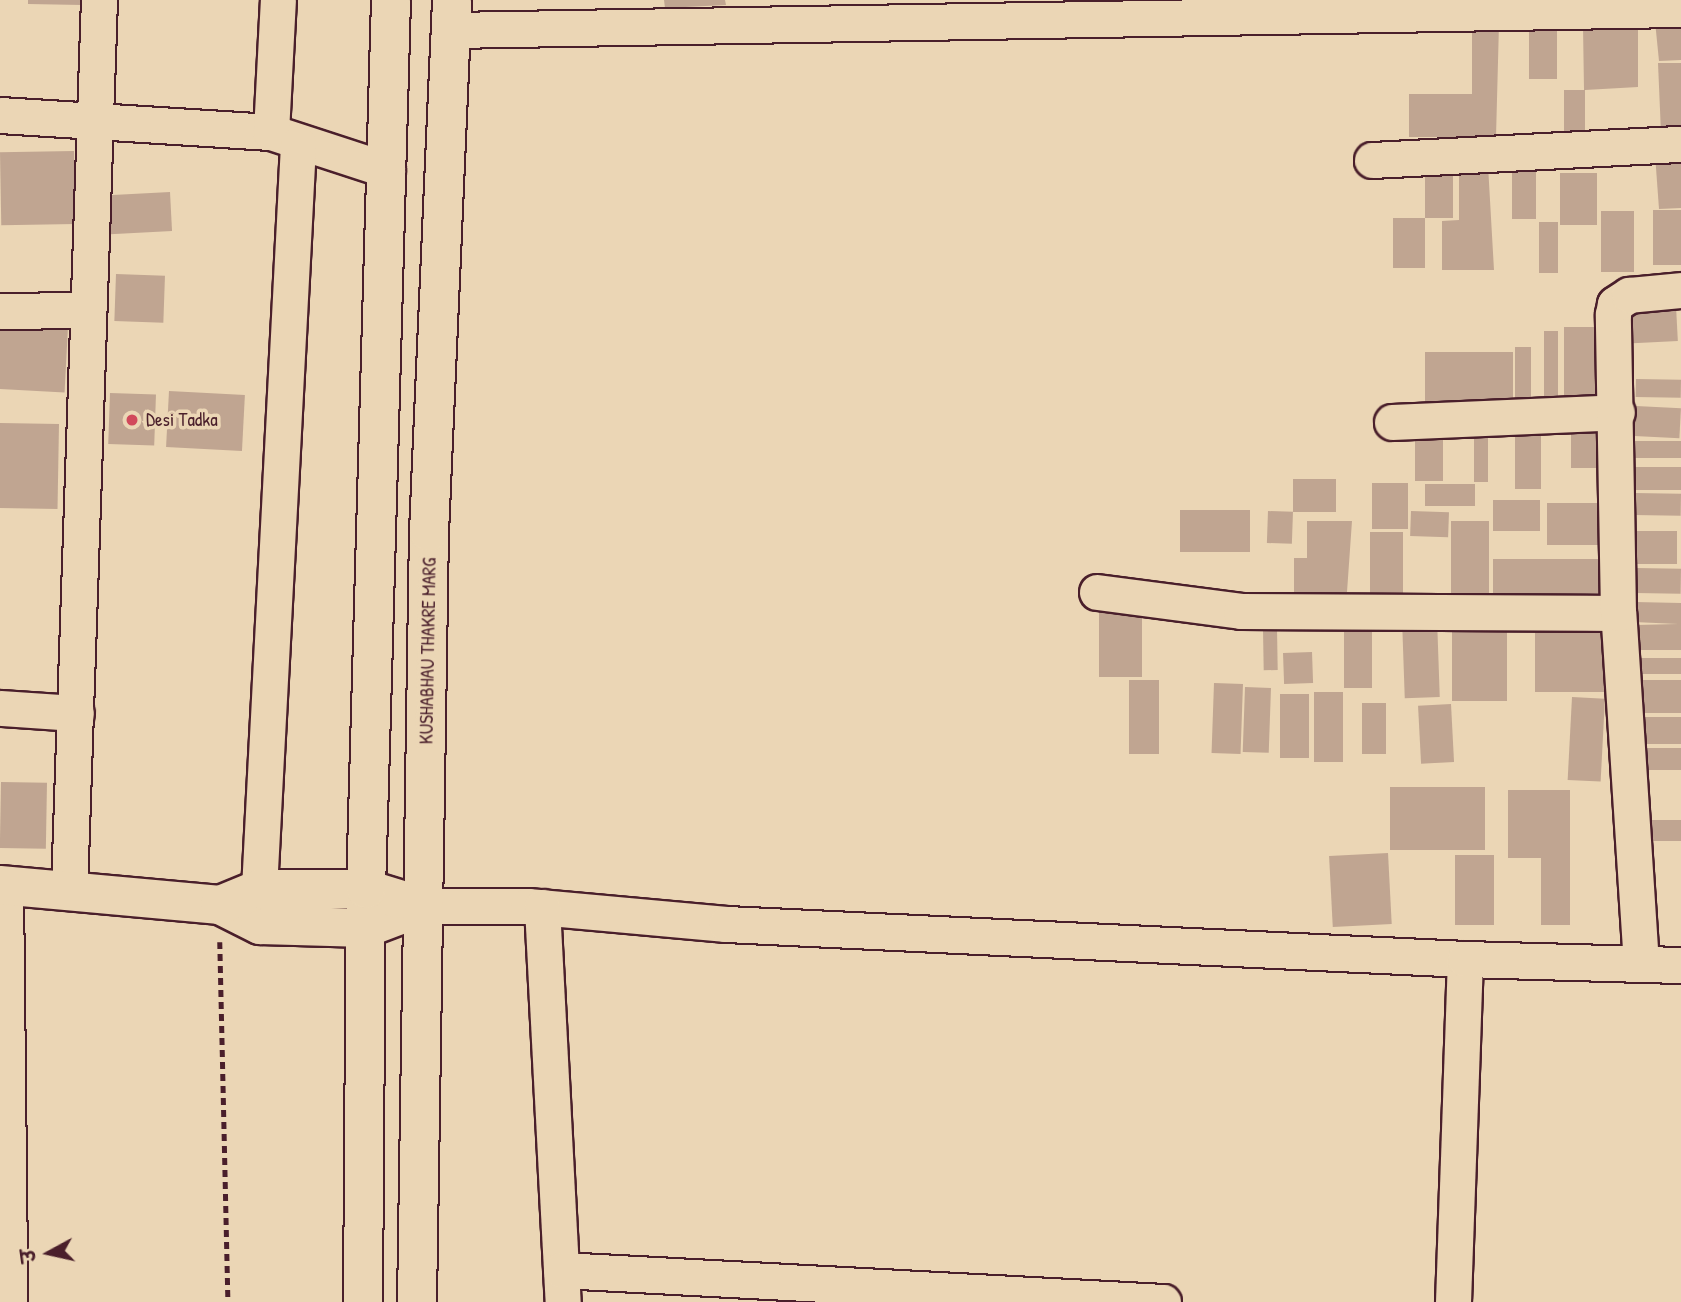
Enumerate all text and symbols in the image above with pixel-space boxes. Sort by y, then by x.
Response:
place label: Desi Tadka [146,409,218,431]
marker: Desi Tadka [124,412,140,428]
street label: KUSHABHAU THAKRE MARG [415,558,441,744]
north arrow [14,1218,84,1288]
text: उ [14,1248,42,1264]

